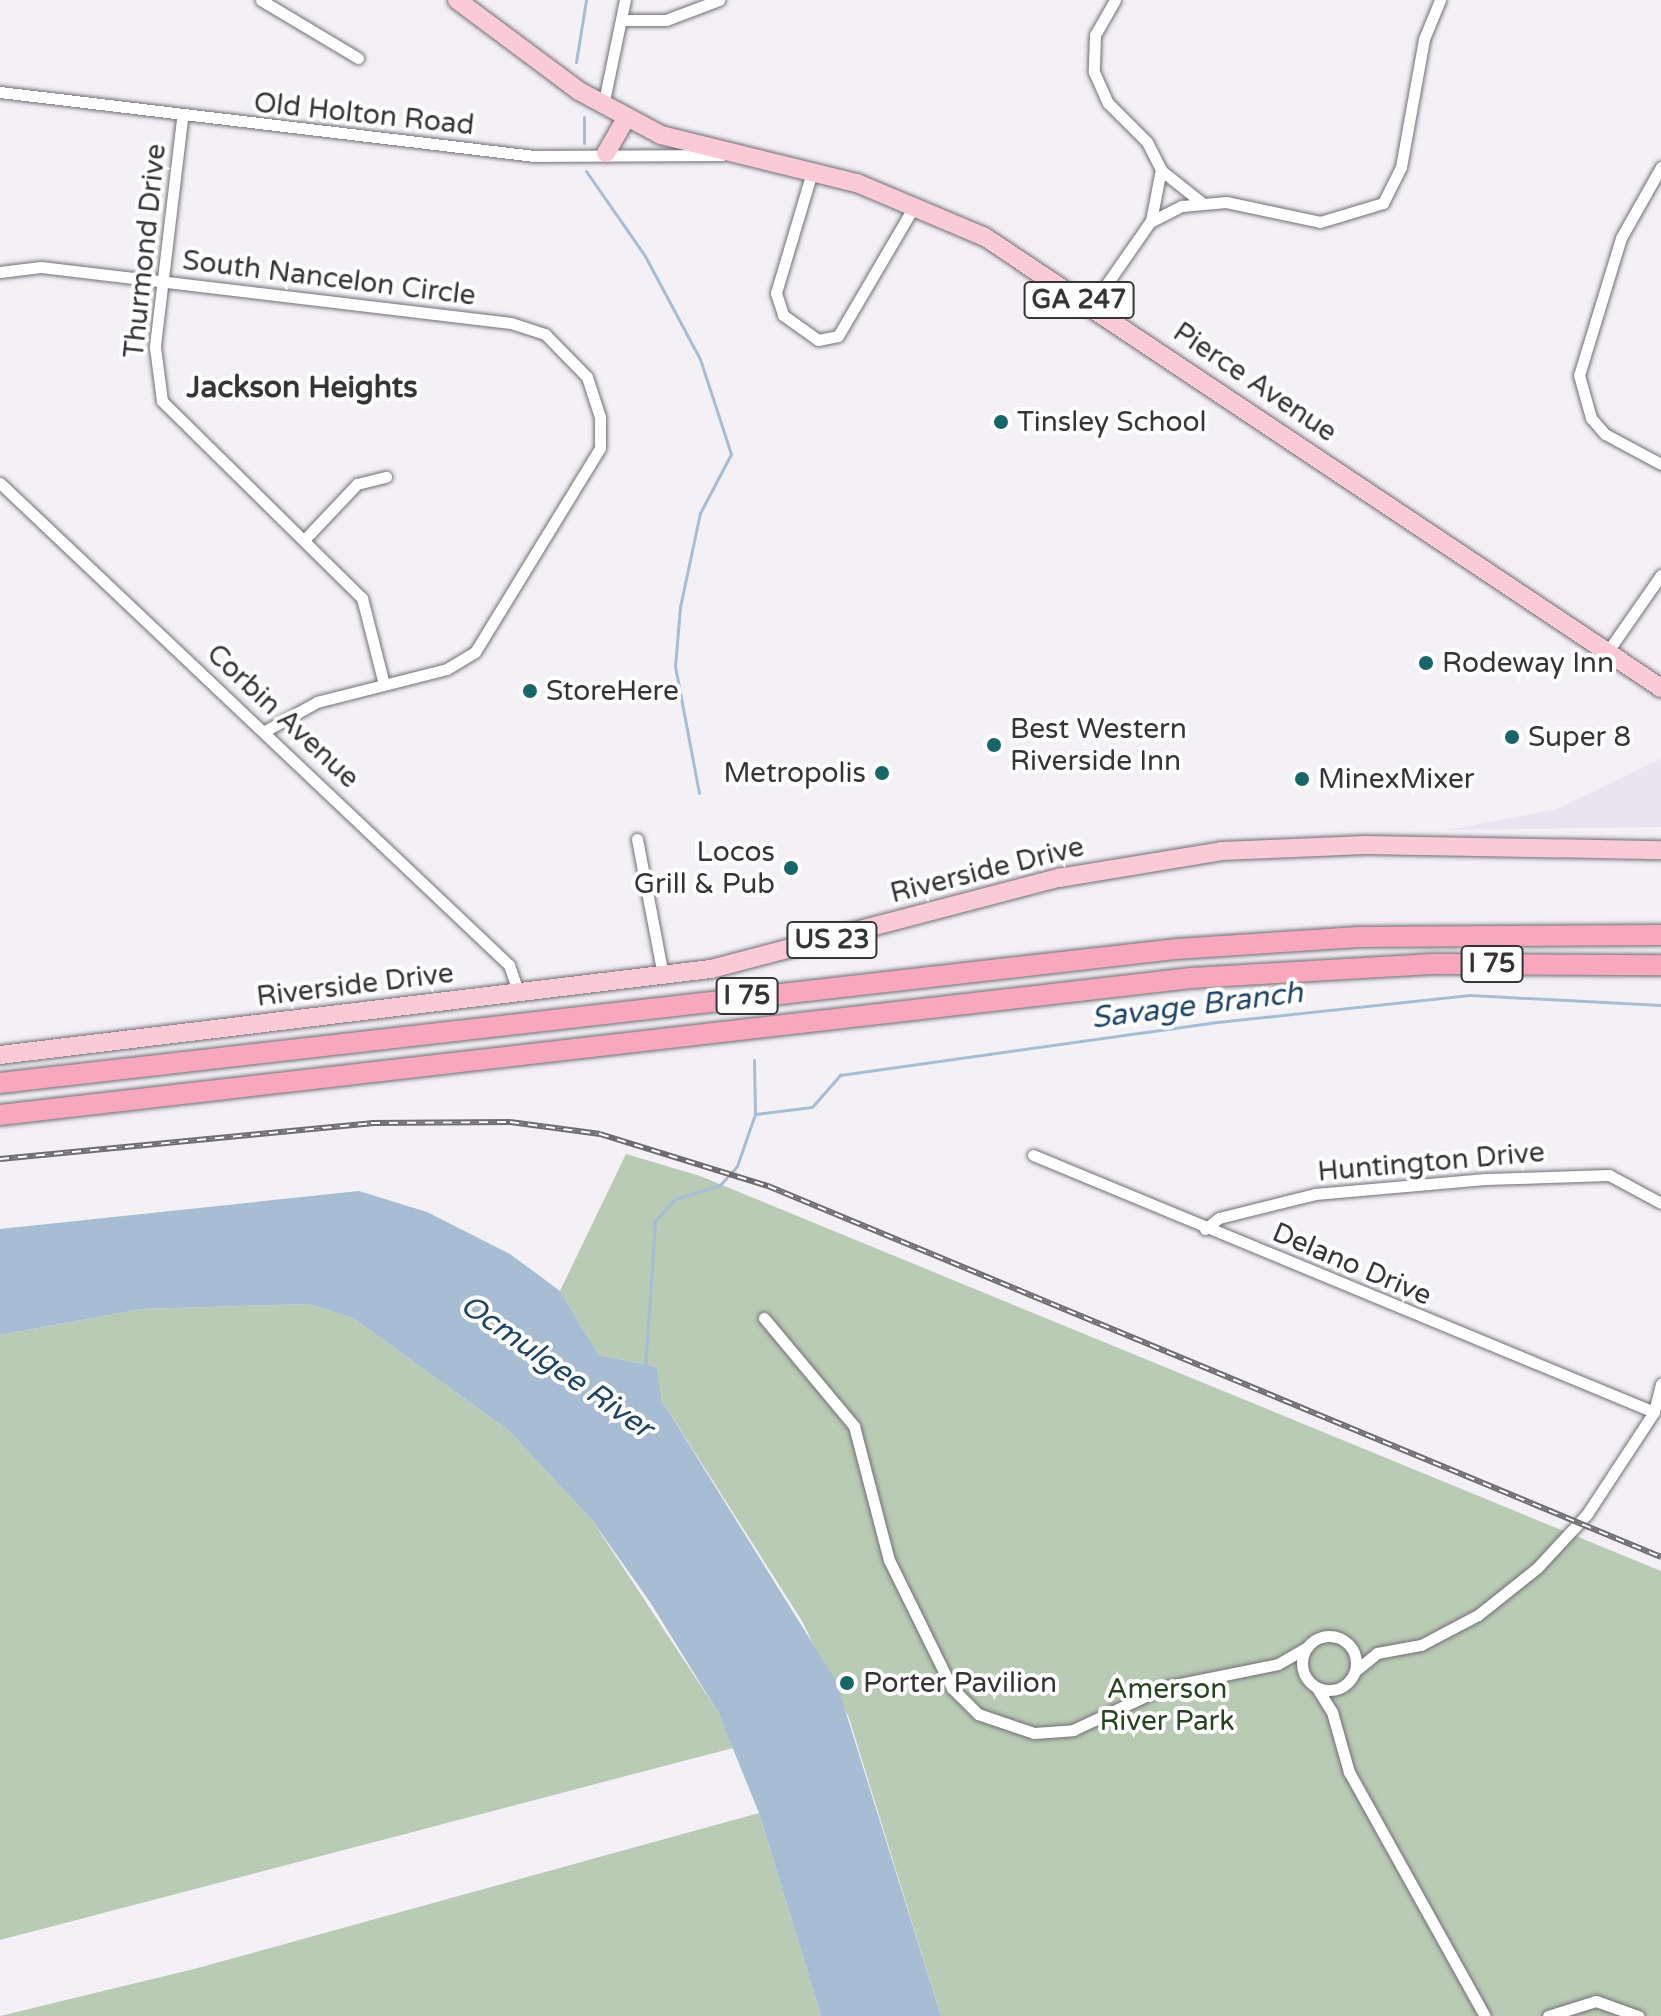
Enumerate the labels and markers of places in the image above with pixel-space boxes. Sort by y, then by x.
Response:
place label: Tinsley School [1017,405,1206,439]
marker: Tinsley School [992,413,1010,431]
place label: Rodeway Inn [1442,646,1614,680]
marker: Rodeway Inn [1417,654,1435,672]
place label: StoreHere [546,674,679,708]
marker: StoreHere [521,682,539,700]
place label: Best Western Riverside Inn [1010,712,1187,778]
place label: Super 8 [1528,720,1631,754]
marker: Super 8 [1503,728,1521,746]
marker: Best Western Riverside Inn [985,736,1003,754]
place label: Metropolis [723,756,866,790]
place label: MinexMixer [1318,762,1475,796]
marker: Metropolis [873,764,891,782]
marker: MinexMixer [1293,770,1311,788]
place label: Locos Grill & Pub [634,835,775,901]
marker: Locos Grill & Pub [782,859,800,877]
place label: Porter Pavilion [863,1666,1057,1700]
marker: Porter Pavilion [838,1674,856,1692]

